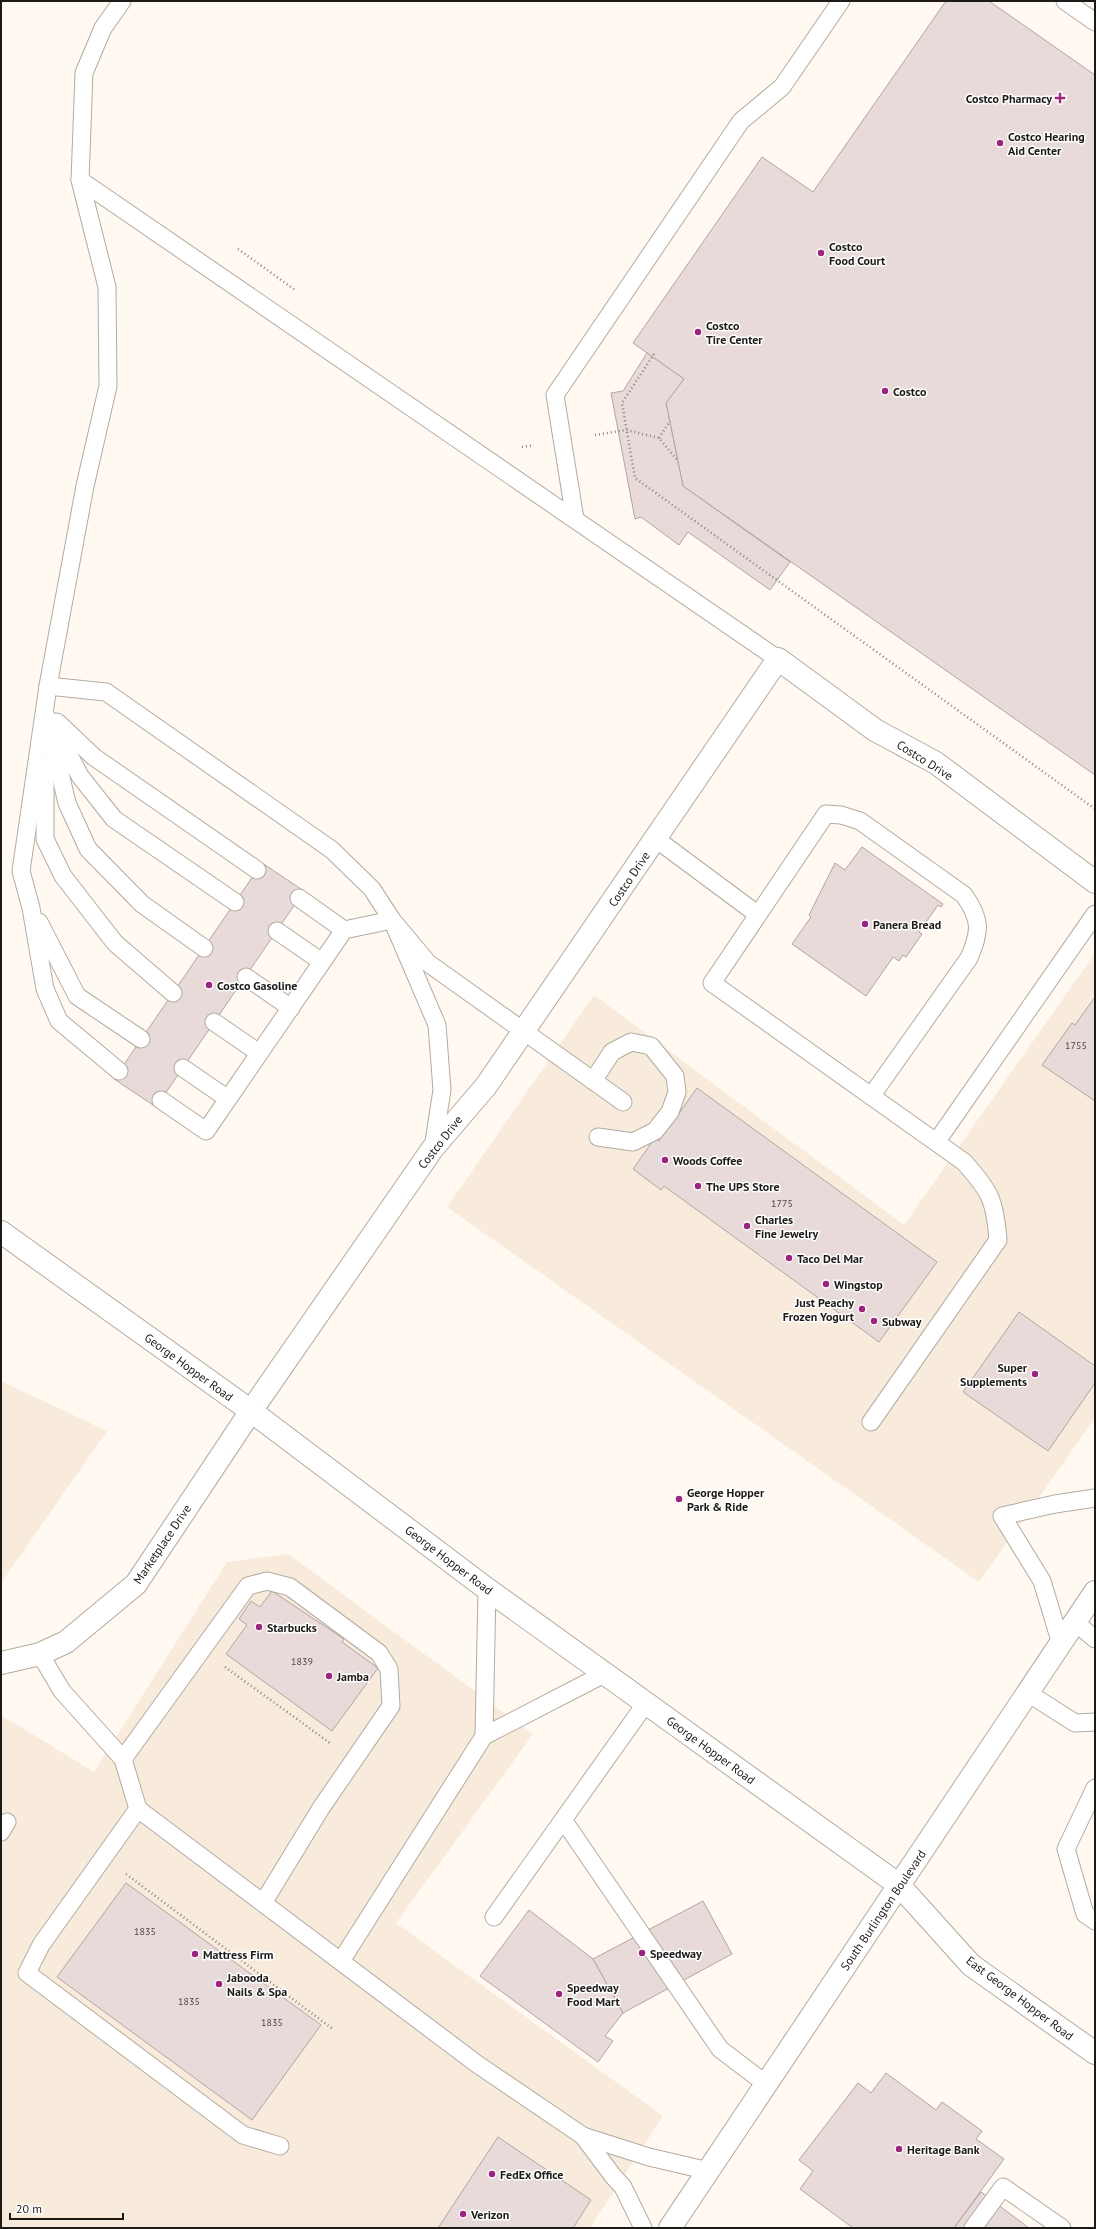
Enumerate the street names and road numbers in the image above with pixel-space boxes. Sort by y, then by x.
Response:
street label: Costco Drive [894,737,956,783]
street label: Costco Drive [605,848,653,910]
street label: Costco Drive [415,1112,465,1172]
street label: George Hopper Road [142,1330,236,1404]
street label: Marketplace Drive [130,1501,194,1587]
street label: George Hopper Road [402,1522,496,1598]
street label: George Hopper Road [664,1713,758,1787]
street label: South Burlington Boulevard [837,1847,929,1973]
street label: East George Hopper Road [963,1953,1077,2043]

